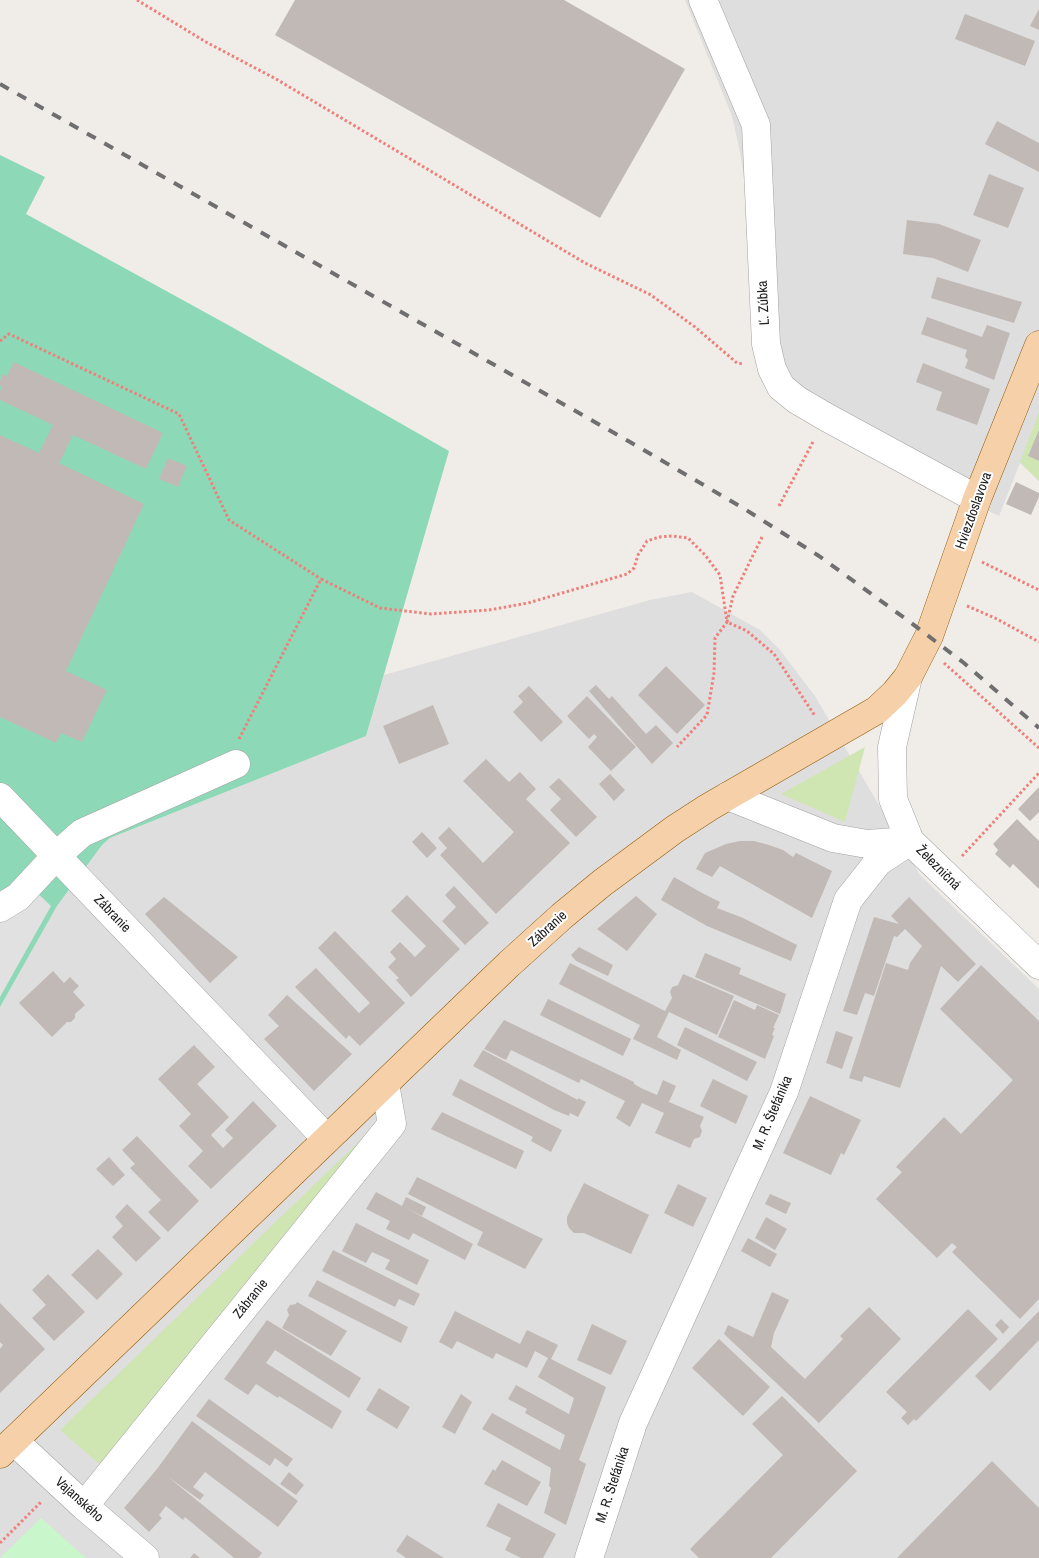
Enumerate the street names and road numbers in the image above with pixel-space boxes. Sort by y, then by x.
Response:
street label: Ľ. Zúbka [754,280,774,326]
street label: Hviezdoslavova [952,470,996,552]
street label: Železničná [912,842,964,894]
street label: Zábranie [90,892,134,936]
street label: Zábranie [525,907,571,951]
street label: M. R. Štefánika [750,1073,796,1153]
street label: Zábranie [230,1276,272,1322]
street label: M. R. Štefánika [593,1445,633,1525]
street label: Vajanského [51,1474,107,1526]

